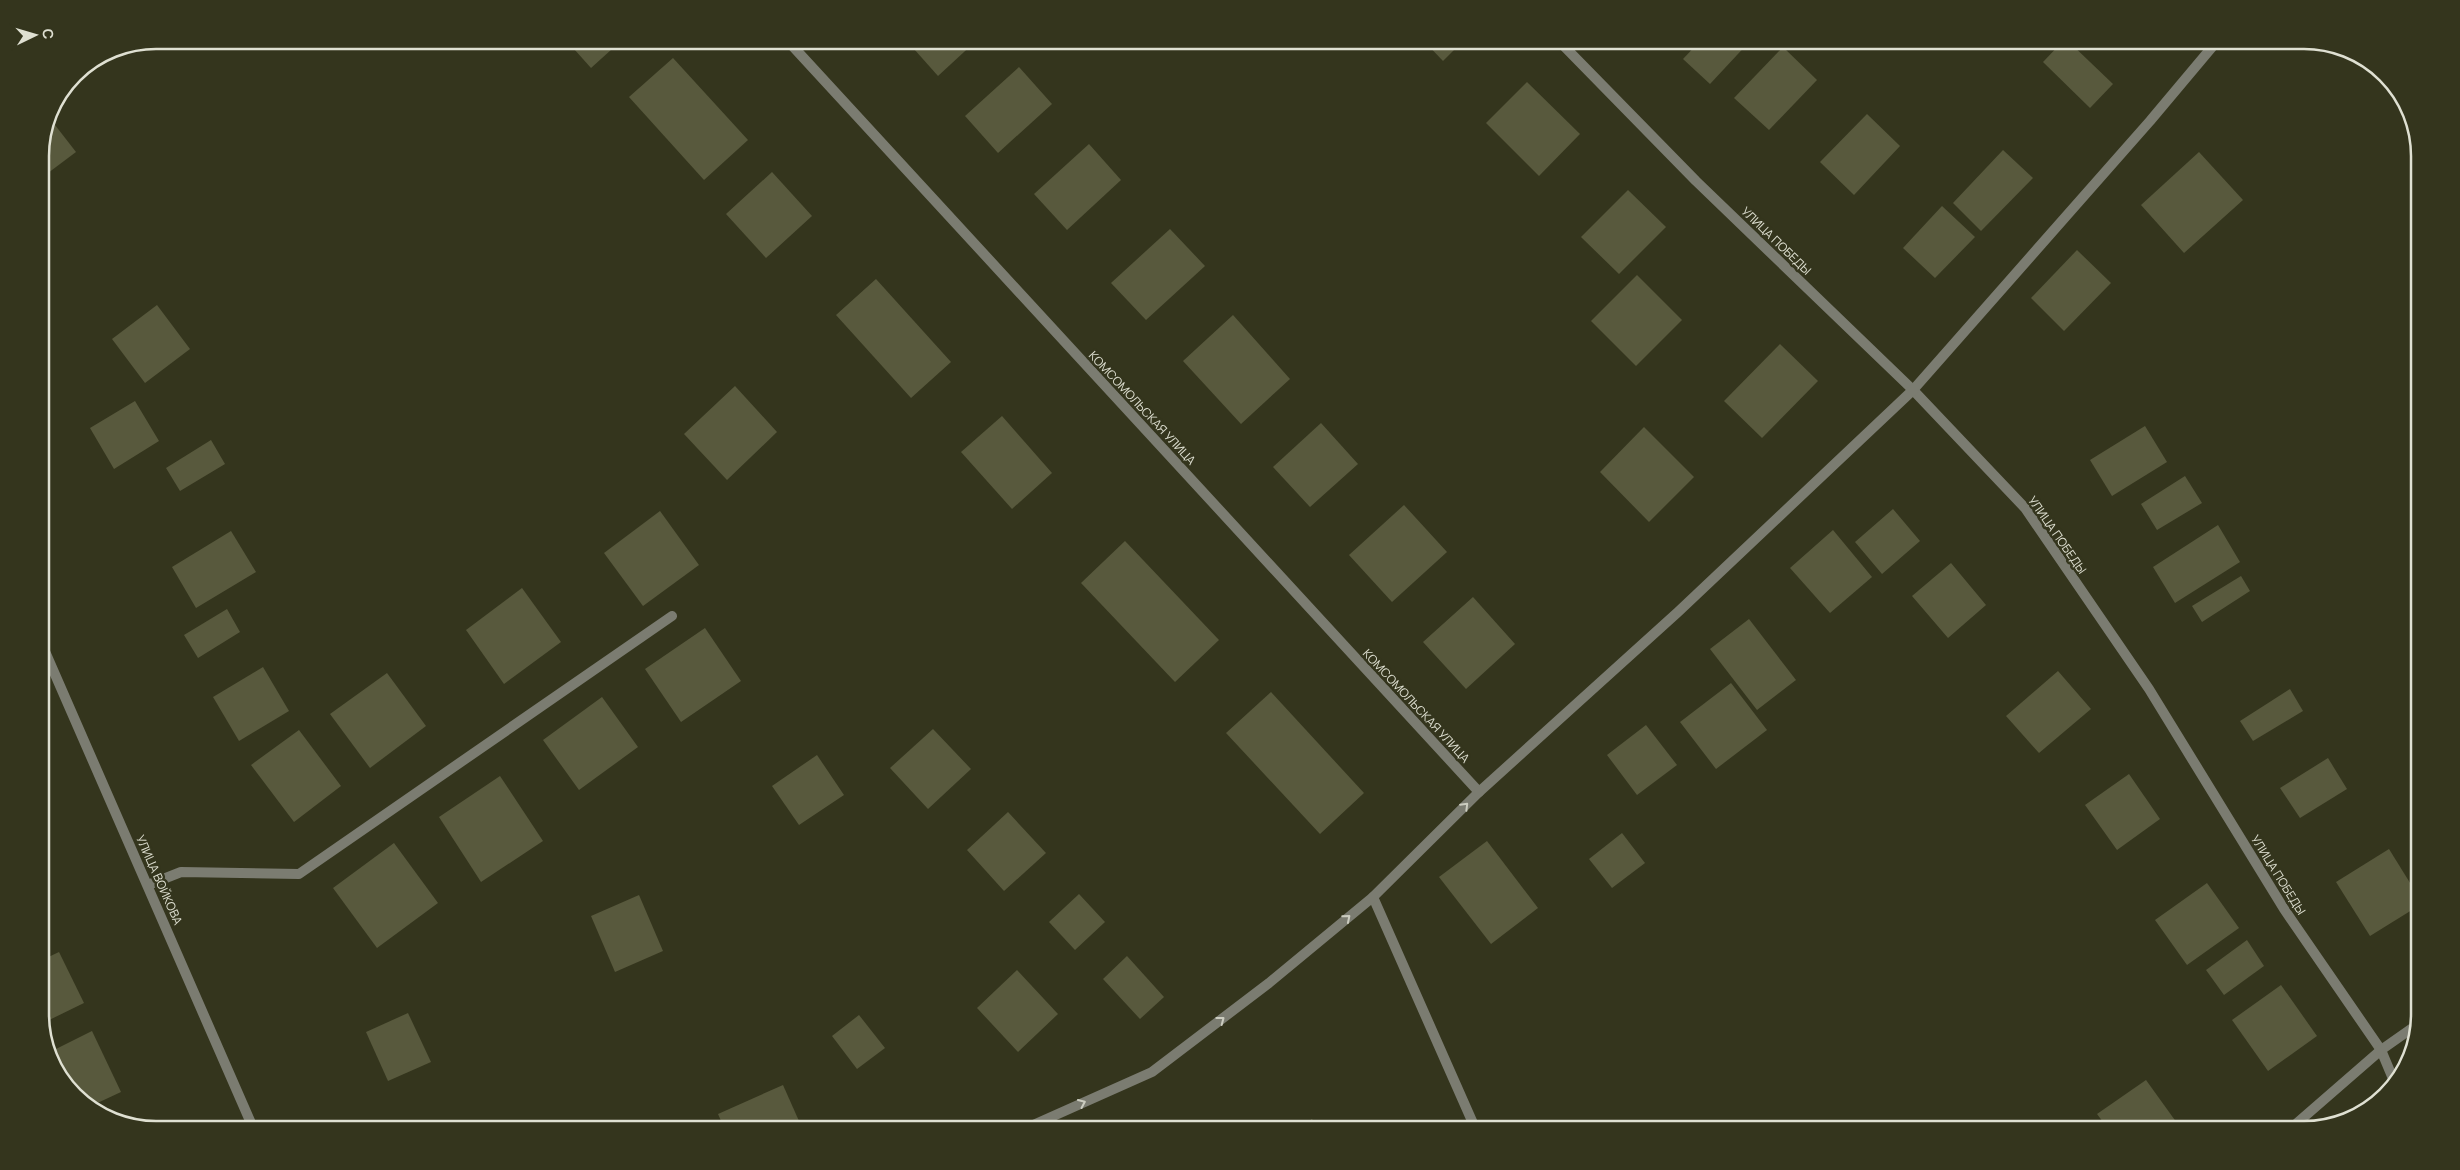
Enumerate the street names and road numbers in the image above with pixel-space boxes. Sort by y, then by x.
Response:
street label: УЛИЦА ПОБЕДЫ [1738,203,1815,278]
street label: КОМСОМОЛЬСКАЯ УЛИЦА [1085,347,1200,469]
street label: УЛИЦА ПОБЕДЫ [2024,492,2091,577]
street label: КОМСОМОЛЬСКАЯ УЛИЦА [1359,645,1474,767]
street label: УЛИЦА ВОЙКОВА [132,832,187,928]
street label: УЛИЦА ПОБЕДЫ [2247,832,2310,918]

